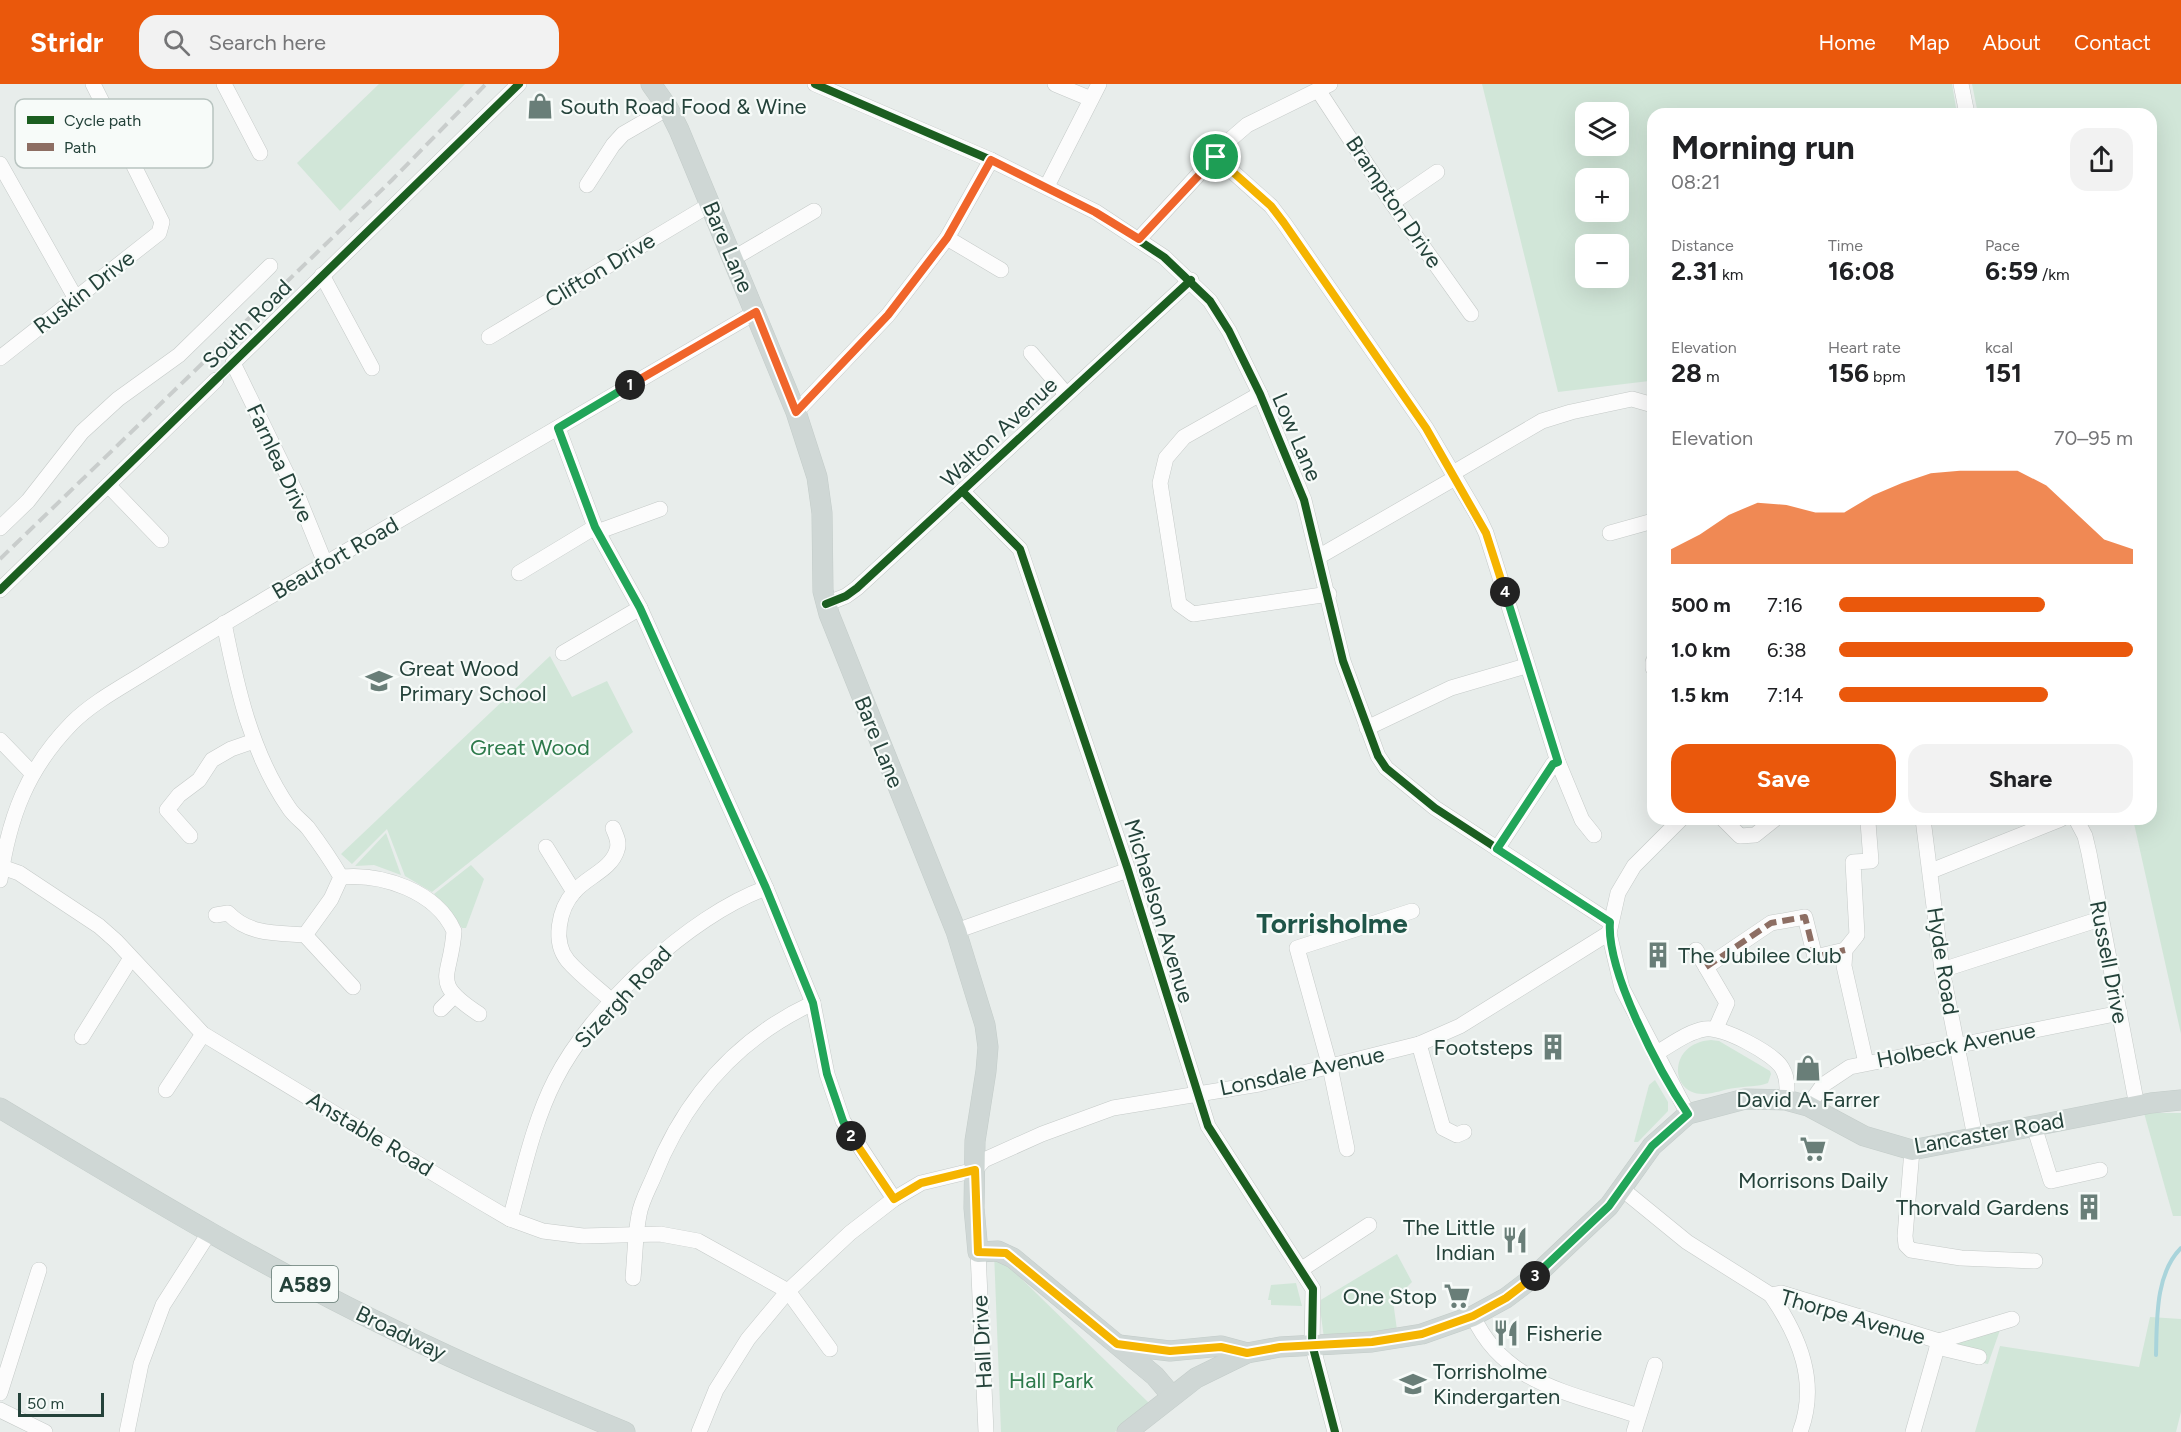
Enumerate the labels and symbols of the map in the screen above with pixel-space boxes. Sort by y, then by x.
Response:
shop icon: South Road Food & Wine [525,91,555,121]
place label: South Road Food & Wine [560,93,806,120]
legend [15,99,213,168]
text: Cycle path [64,111,141,130]
pin [1190,131,1241,182]
street label: Brampton Drive [1340,131,1448,273]
text: Path [64,138,96,157]
street label: Bare Lane [697,197,759,297]
street label: Clifton Drive [540,227,660,313]
street label: Ruskin Drive [28,244,140,340]
street label: South Road [197,274,297,374]
pin: 1 [615,370,645,400]
street label: Walton Avenue [935,371,1063,493]
street label: Low Lane [1266,389,1328,485]
street label: Farnlea Drive [241,400,319,526]
street label: Beaufort Road [267,511,403,605]
pin: 4 [1490,577,1520,607]
place label: Great Wood Primary School [399,655,547,707]
school or university icon: Great Wood Primary School [364,666,394,696]
street label: Bare Lane [848,692,910,792]
park label: Great Wood [470,734,590,761]
street label: Michaelson Avenue [1118,816,1200,1006]
street label: Russell Drive [2084,898,2134,1026]
street label: Hyde Road [1921,905,1965,1017]
district label: Torrisholme [1256,906,1408,940]
street label: Sizergh Road [569,940,677,1054]
building icon: The Jubilee Club [1643,940,1673,970]
place label: The Jubilee Club [1678,942,1842,969]
street label: Holbeck Avenue [1874,1016,2038,1074]
building icon: Footsteps [1538,1032,1568,1062]
place label: Footsteps [1434,1034,1533,1061]
street label: Lonsdale Avenue [1217,1040,1387,1102]
shop icon: David A. Farrer [1793,1053,1823,1083]
street label: Anstable Road [302,1086,438,1182]
place label: David A. Farrer [1736,1086,1880,1113]
street label: Lancaster Road [1912,1106,2066,1160]
pin: 2 [836,1121,866,1151]
supermarket icon: Morrisons Daily [1798,1134,1828,1164]
place label: Morrisons Daily [1738,1167,1889,1194]
building icon: Thorvald Gardens [2074,1192,2104,1222]
place label: Thorvald Gardens [1896,1194,2069,1221]
place label: The Little Indian [1403,1214,1495,1266]
restaurant icon: The Little Indian [1500,1225,1530,1255]
pin: 3 [1520,1261,1550,1291]
road number: A589 [272,1266,338,1302]
supermarket icon: One Stop [1442,1281,1472,1311]
place label: One Stop [1343,1283,1437,1310]
street label: Thorpe Avenue [1777,1283,1929,1351]
street label: Hall Drive [966,1294,998,1390]
street label: Broadway [351,1300,451,1367]
restaurant icon: Fisherie [1491,1318,1521,1348]
place label: Fisherie [1526,1320,1602,1347]
place label: Torrisholme Kindergarten [1433,1358,1560,1410]
park label: Hall Park [1009,1367,1094,1394]
school or university icon: Torrisholme Kindergarten [1398,1369,1428,1399]
scale bar [18,1390,104,1418]

